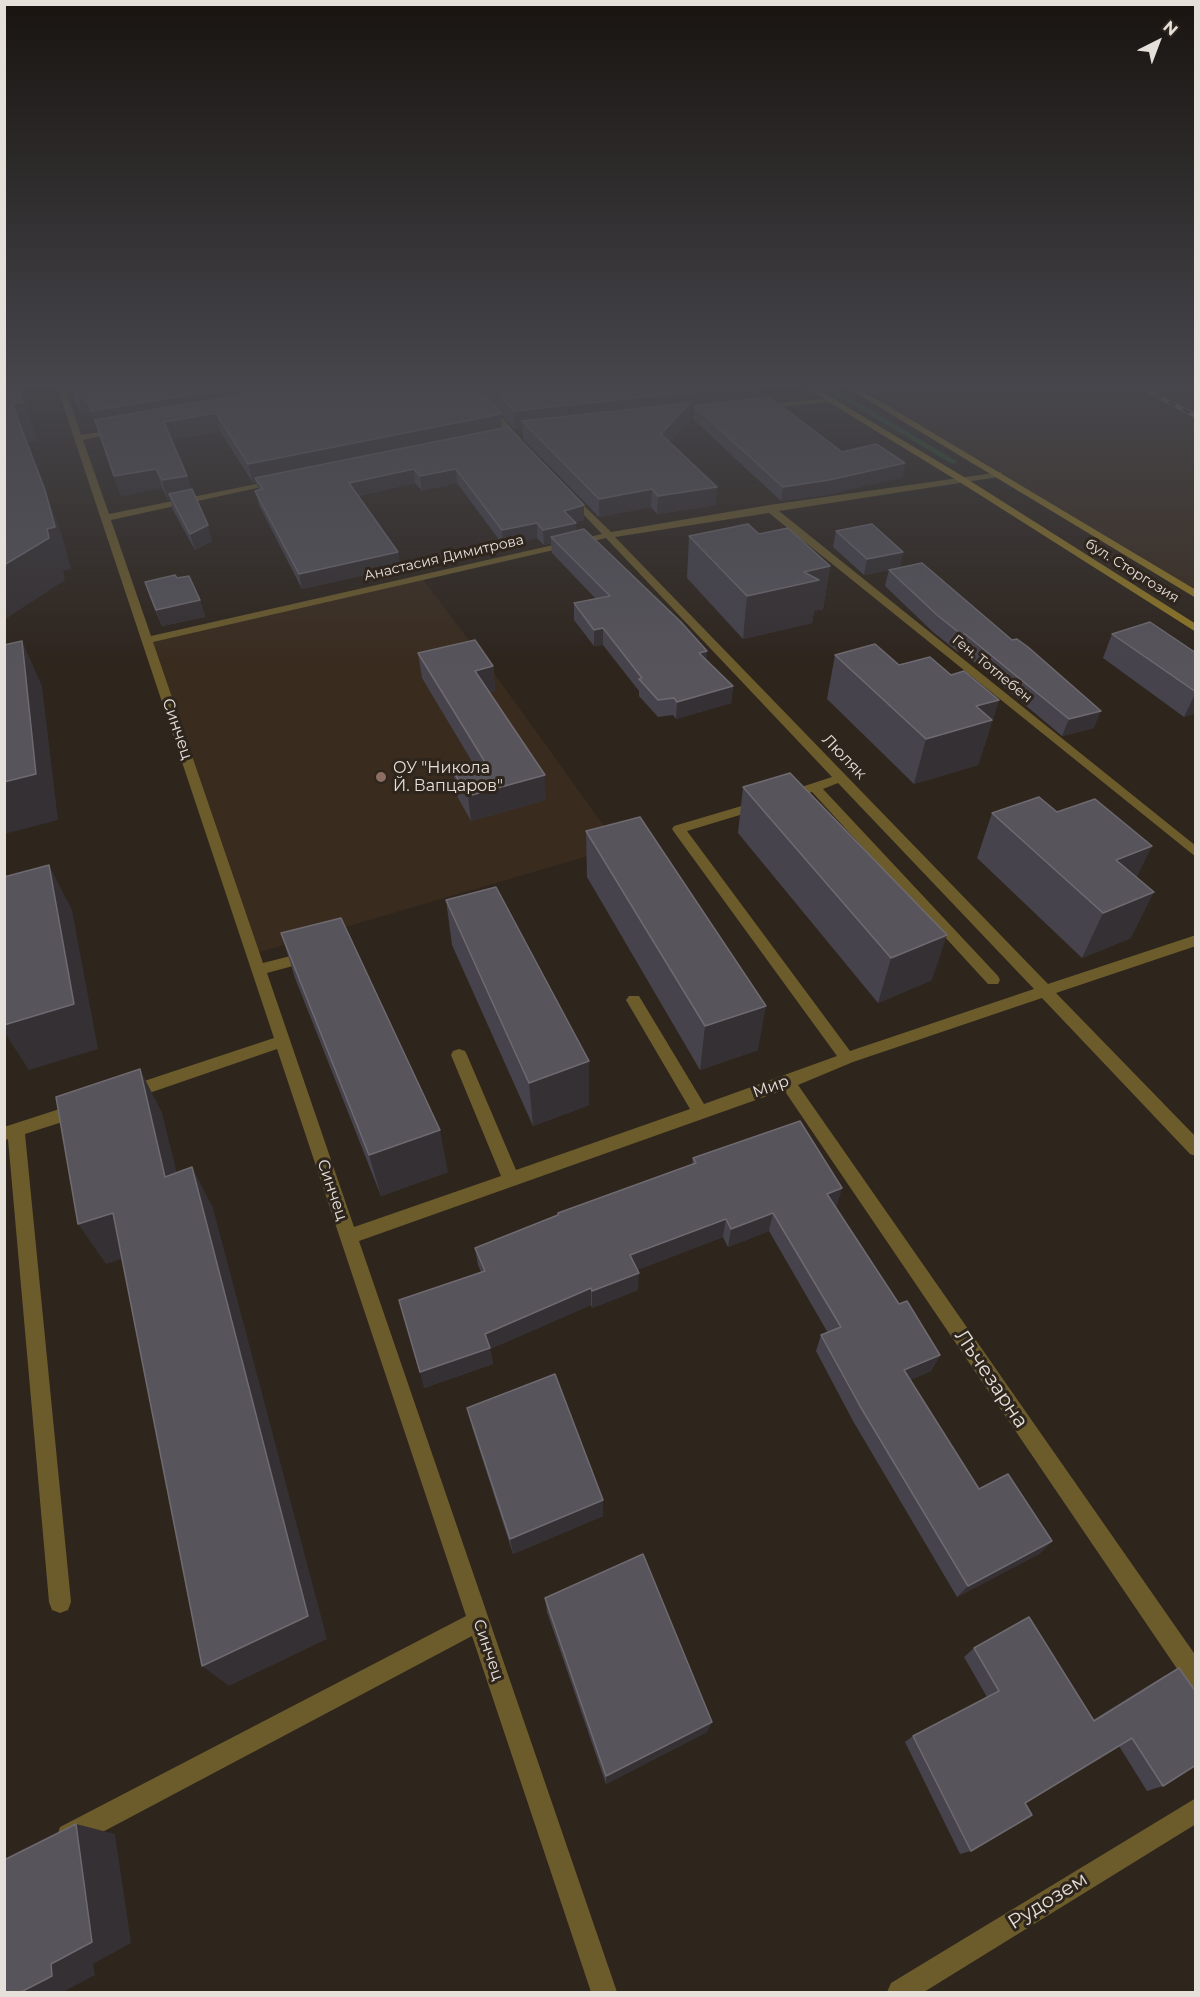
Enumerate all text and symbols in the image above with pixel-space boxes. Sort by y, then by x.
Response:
north arrow [1128,12,1188,72]
text: N [1159,17,1182,40]
street label: Анастасия Димитрова [362,531,526,585]
street label: бул. Сторгозия [1082,535,1182,607]
street label: Ген. Тотлебен [949,632,1035,706]
street label: Синчец [158,696,196,762]
street label: Люляк [818,730,870,784]
place label: ОУ "Никола Й. Вапцаров" [393,758,503,796]
marker: ОУ "Никола Й. Вапцаров" [374,770,388,784]
street label: Мир [750,1072,792,1102]
street label: Синчец [313,1157,351,1223]
street label: Лъчезарна [949,1325,1033,1433]
street label: Синчец [469,1617,507,1683]
street label: Рудозем [1004,1867,1092,1935]

